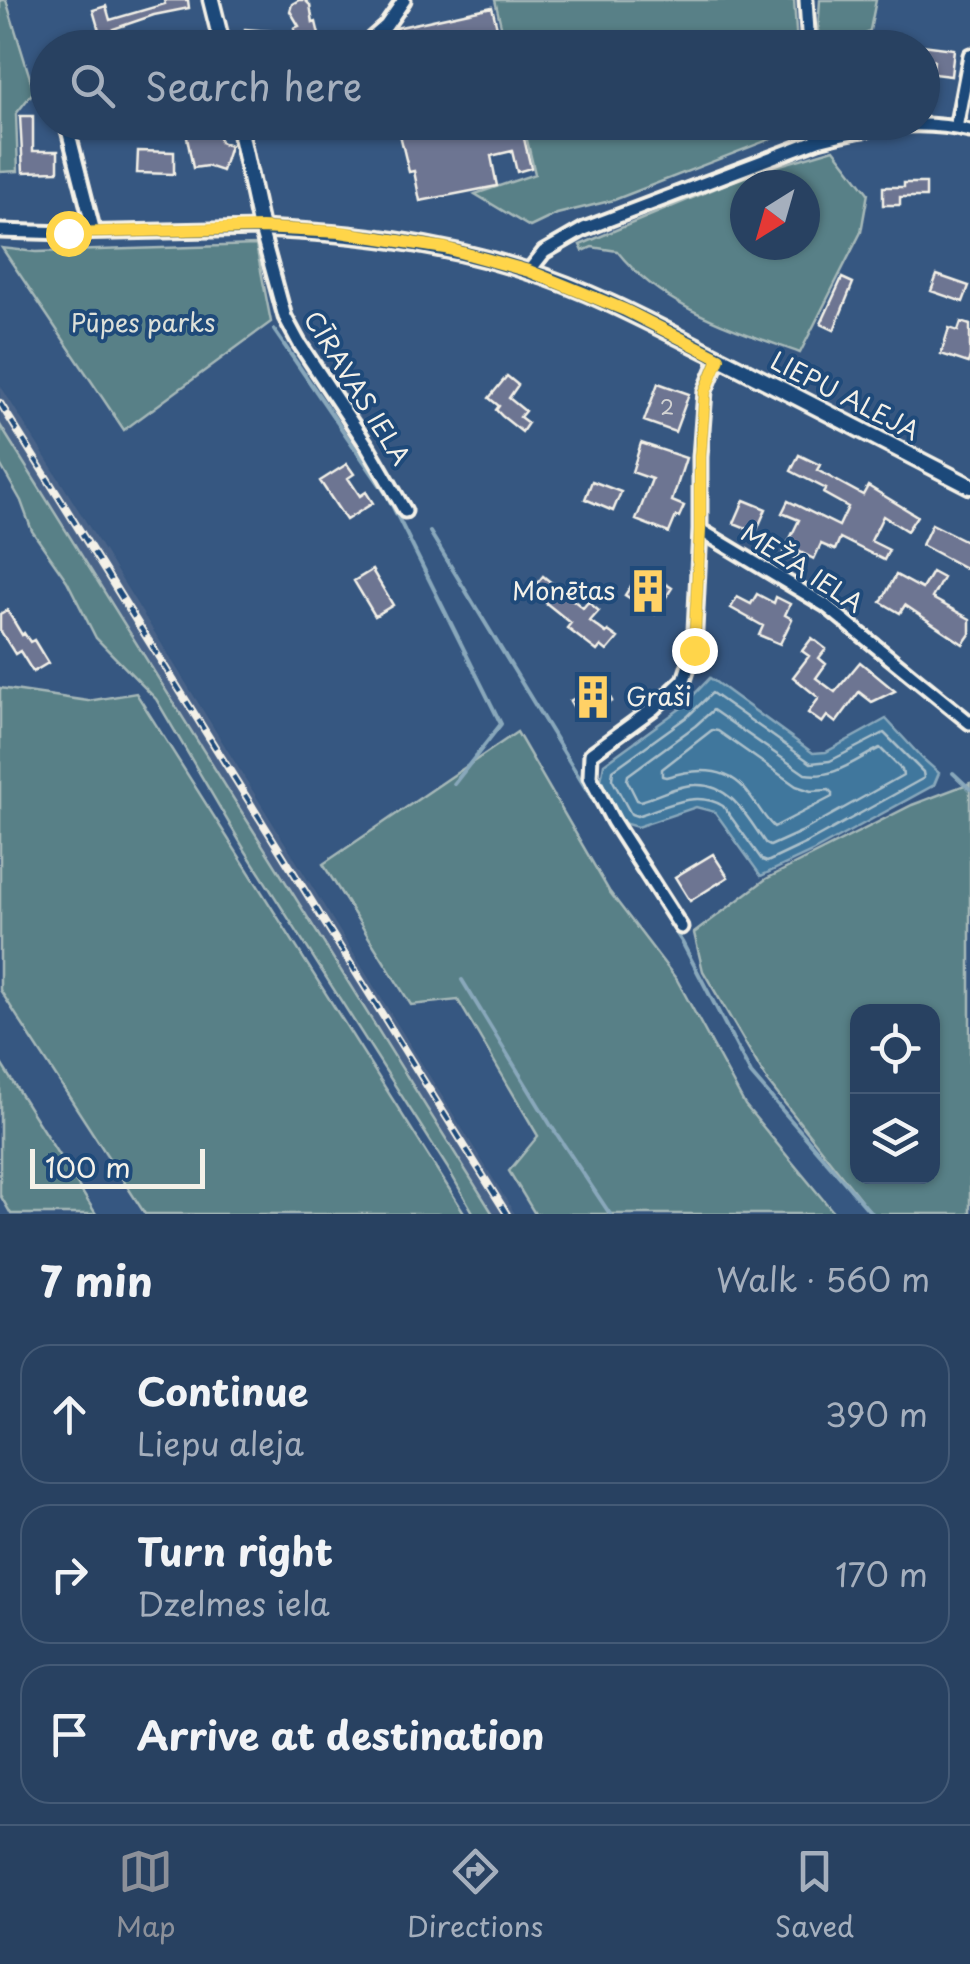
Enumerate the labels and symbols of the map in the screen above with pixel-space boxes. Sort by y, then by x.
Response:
north arrow [730,170,820,260]
route start [46,211,92,257]
park label: Pūpes parks [71,303,215,341]
street label: CĪRAVAS IELA [295,303,420,472]
street label: LIEPU ALEJA [764,341,927,449]
house number: 2 [660,392,674,422]
street label: MEŽA IELA [734,513,871,621]
building icon: Monētas [624,567,672,615]
place label: Monētas [512,571,615,609]
route end [672,628,718,674]
building icon: Graši [569,673,617,721]
place label: Graši [626,677,692,715]
scale bar [30,1144,205,1188]

